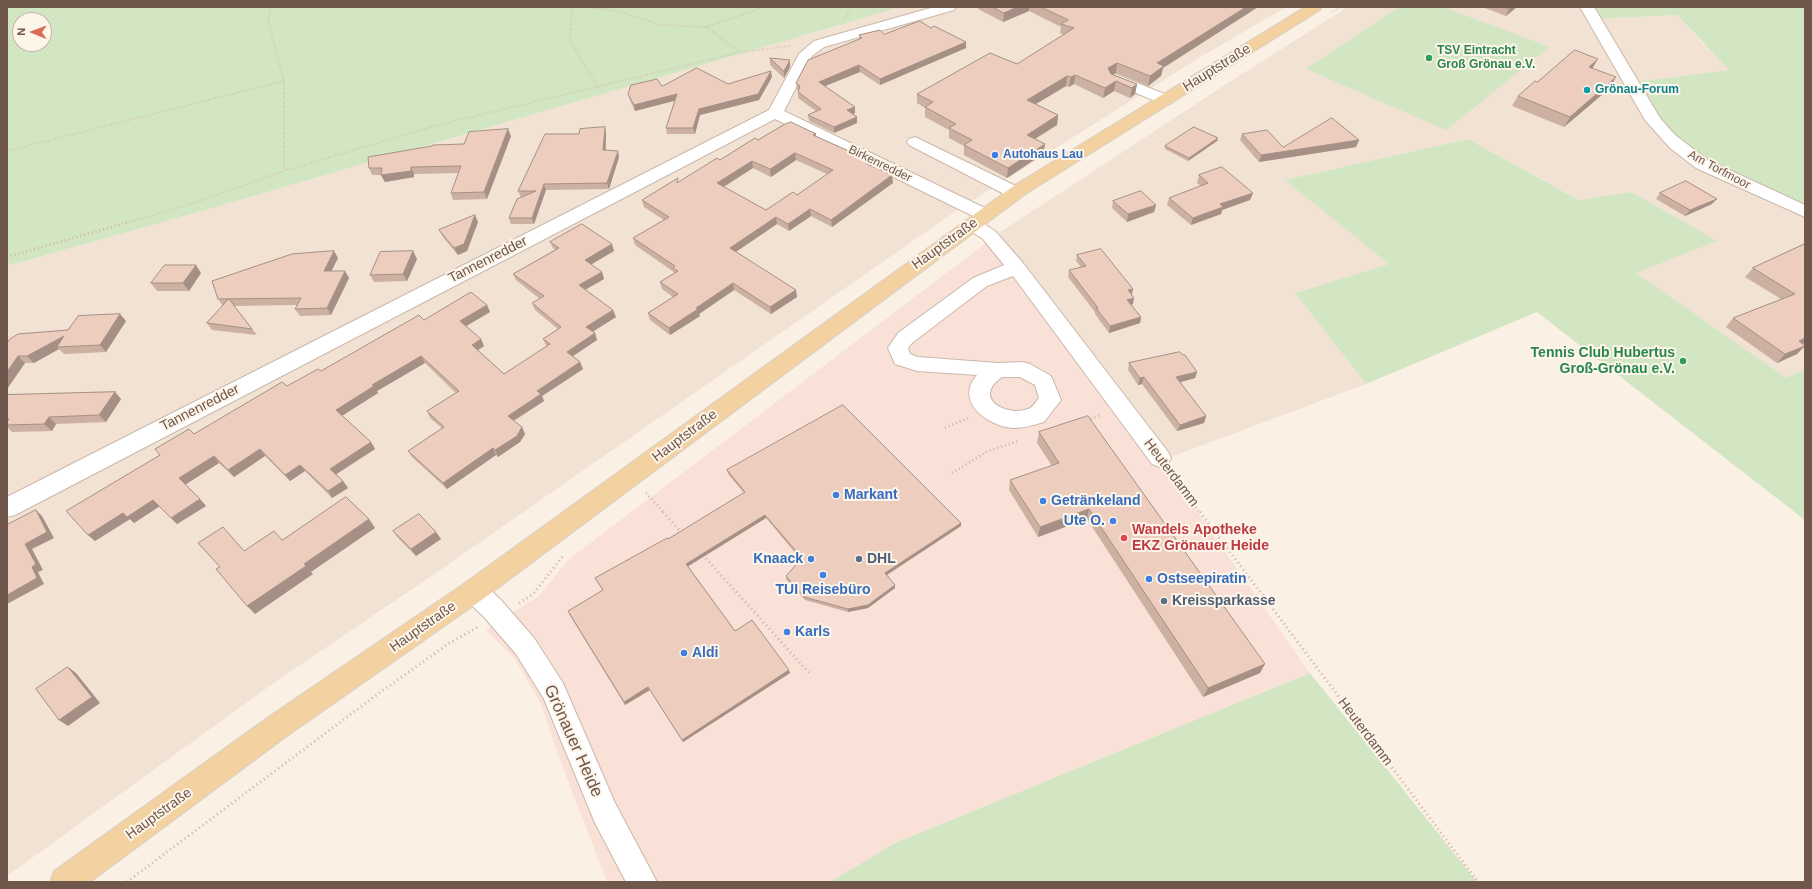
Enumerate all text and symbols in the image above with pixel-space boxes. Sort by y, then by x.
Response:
north arrow [12,12,52,52]
text: N [15,28,27,36]
street label: Hauptstraße [1180,40,1254,96]
place label: TSV Eintracht Groß Grönau e.V. [1437,44,1535,72]
marker: TSV Eintracht Groß Grönau e.V. [1424,53,1434,63]
place label: Grönau-Forum [1595,83,1679,97]
marker: Grönau-Forum [1582,85,1592,95]
street label: Birkenredder [846,142,914,186]
place label: Autohaus Lau [1003,148,1083,162]
street label: Am Torfmoor [1685,148,1753,192]
marker: Autohaus Lau [990,150,1000,160]
street label: Hauptstraße [909,215,981,273]
street label: Tannenredder [446,233,530,287]
place label: Tennis Club Hubertus Groß-Grönau e.V. [1531,345,1675,378]
marker: Tennis Club Hubertus Groß-Grönau e.V. [1678,356,1688,366]
street label: Tannenredder [158,381,242,435]
street label: Hauptstraße [649,406,721,466]
street label: Heuterdamm [1140,436,1202,510]
place label: Markant [844,487,898,503]
marker: Markant [831,490,841,500]
place label: Getränkeland [1051,493,1140,509]
marker: Getränkeland [1038,496,1048,506]
place label: Ute O. [1064,513,1105,529]
marker: Ute O. [1108,516,1118,526]
place label: Wandels Apotheke EKZ Grönauer Heide [1132,522,1269,554]
marker: Wandels Apotheke EKZ Grönauer Heide [1119,533,1129,543]
place label: Knaack [753,551,803,567]
place label: DHL [867,551,896,567]
marker: Knaack [806,554,816,564]
marker: DHL [854,554,864,564]
marker: TUI Reisebüro [818,570,828,580]
place label: Ostseepiratin [1157,571,1246,587]
marker: Ostseepiratin [1144,574,1154,584]
place label: TUI Reisebüro [776,582,870,598]
place label: Kreissparkasse [1172,593,1276,609]
marker: Kreissparkasse [1159,596,1169,606]
street label: Hauptstraße [387,598,459,656]
place label: Karls [795,624,830,640]
marker: Karls [782,627,792,637]
place label: Aldi [692,645,718,661]
marker: Aldi [679,648,689,658]
street label: Grönauer Heide [539,682,607,800]
street label: Heuterdamm [1334,695,1396,769]
street label: Hauptstraße [123,785,195,843]

